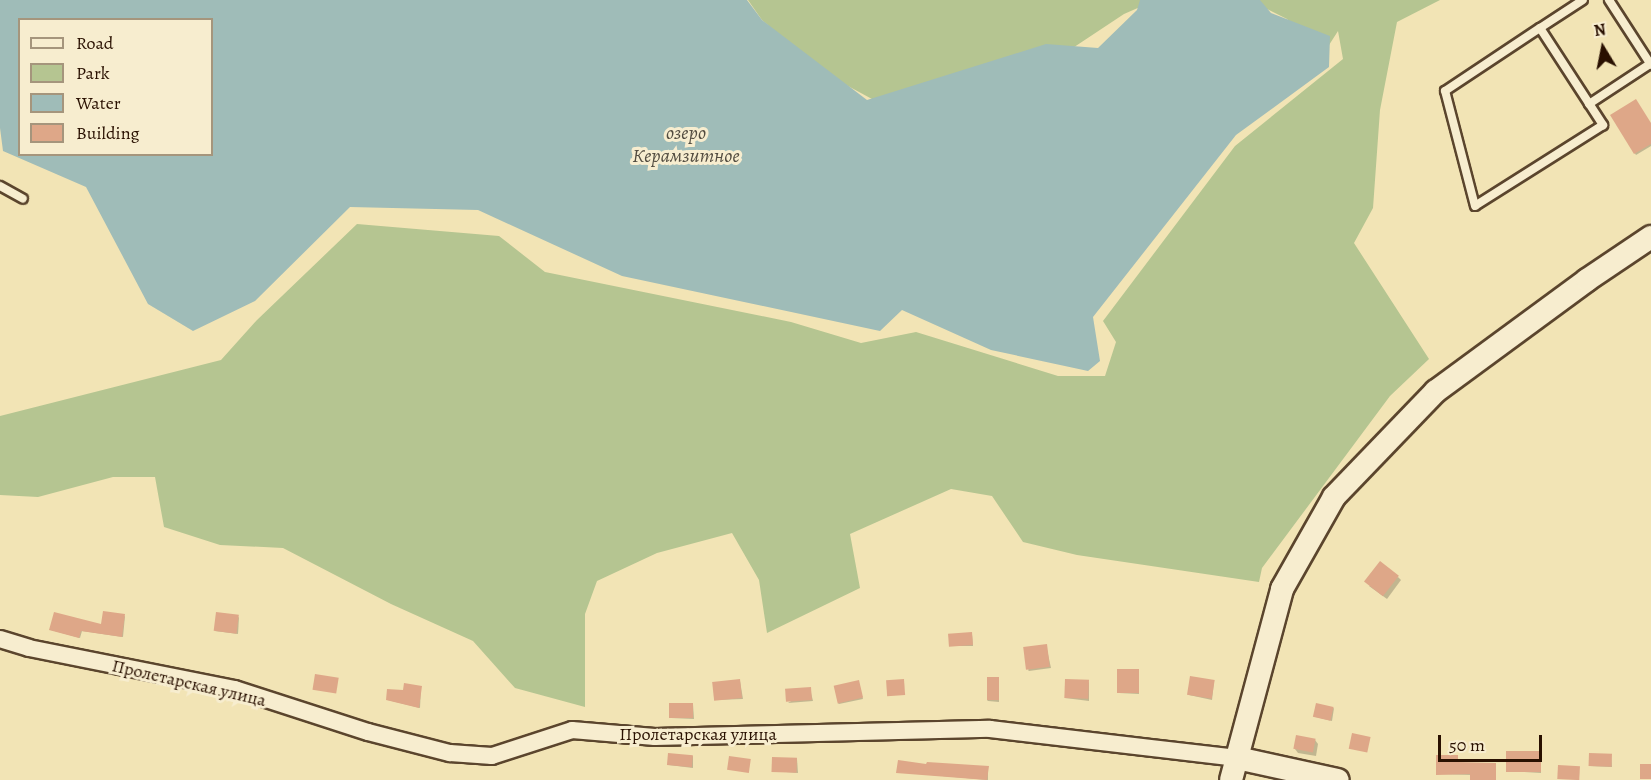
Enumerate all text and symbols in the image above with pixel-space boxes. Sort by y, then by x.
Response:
legend [18,18,213,156]
north arrow [1573,18,1633,78]
text: N [1592,18,1608,42]
text: Road [76,31,113,55]
text: Park [76,61,110,85]
text: Water [76,91,121,115]
water label: озеро Керамзитное [632,120,740,167]
text: Building [76,121,140,145]
street label: Пролетарская улица [110,655,268,711]
street label: Пролетарская улица [619,723,777,745]
scale bar [1441,723,1544,761]
text: 50 m [1449,733,1485,757]

